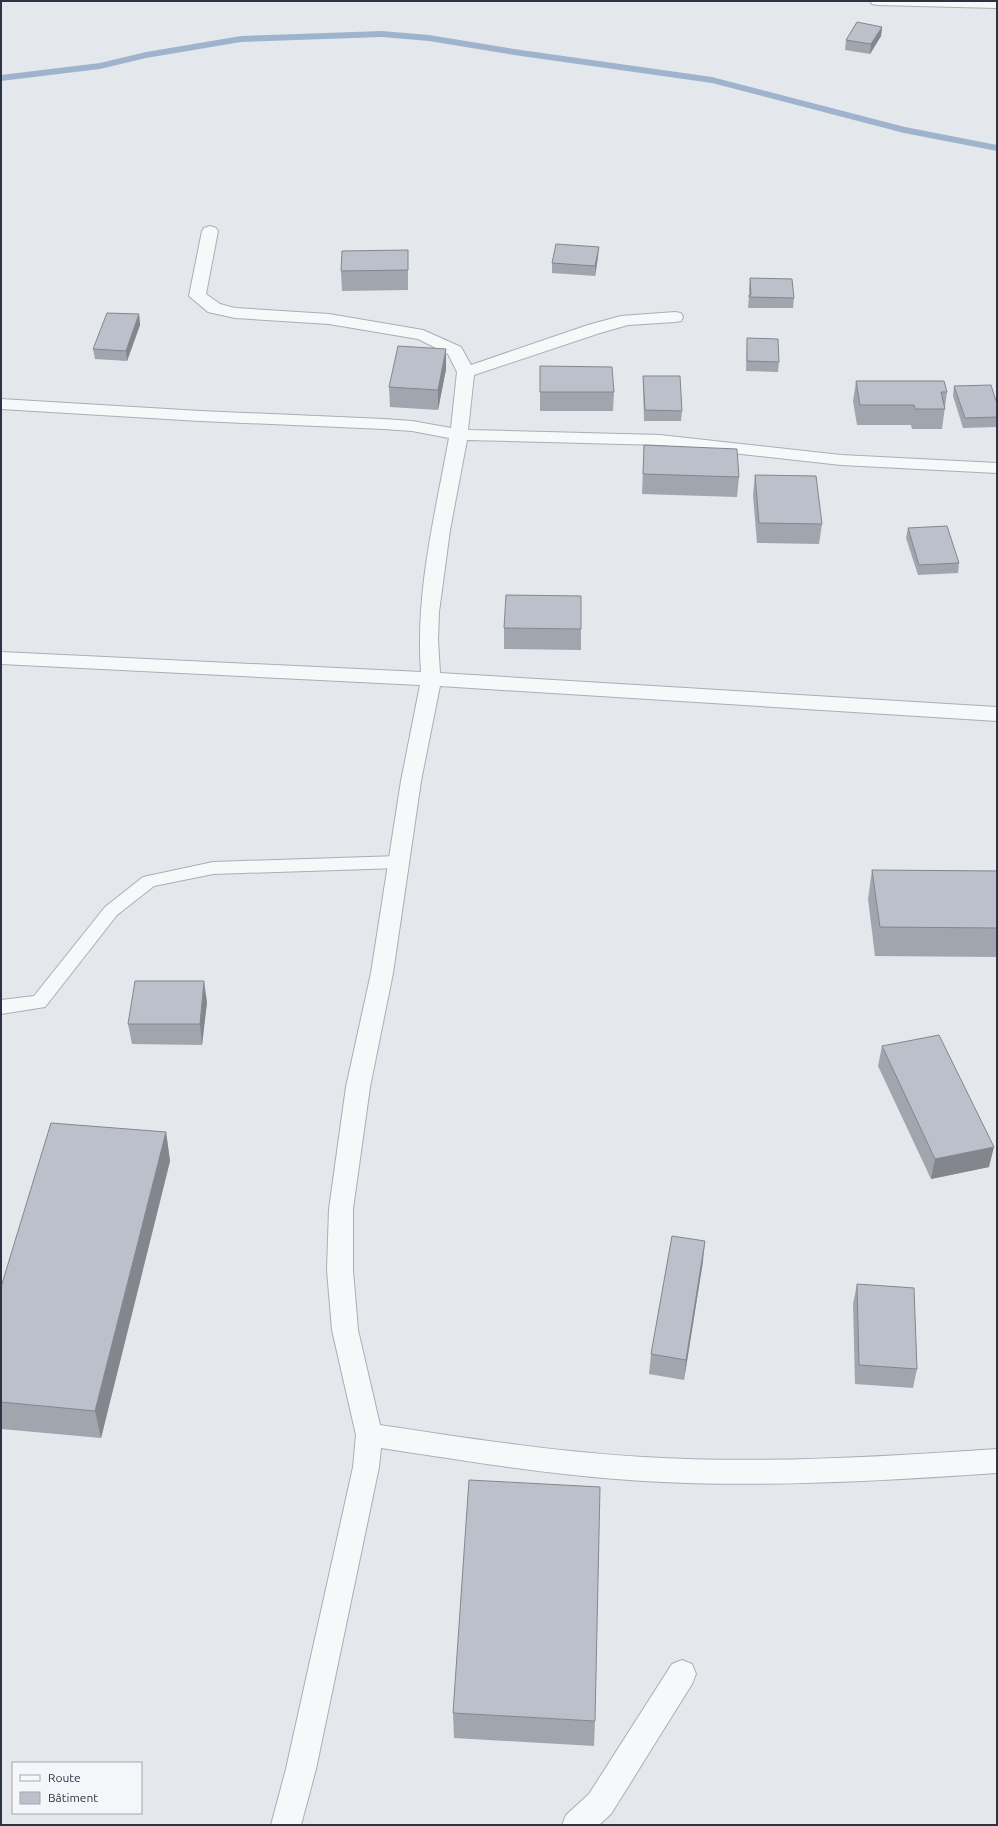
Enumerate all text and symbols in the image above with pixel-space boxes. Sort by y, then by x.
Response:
legend [12,1762,142,1814]
text: Route [48,1771,81,1784]
text: Bâtiment [48,1791,98,1804]

